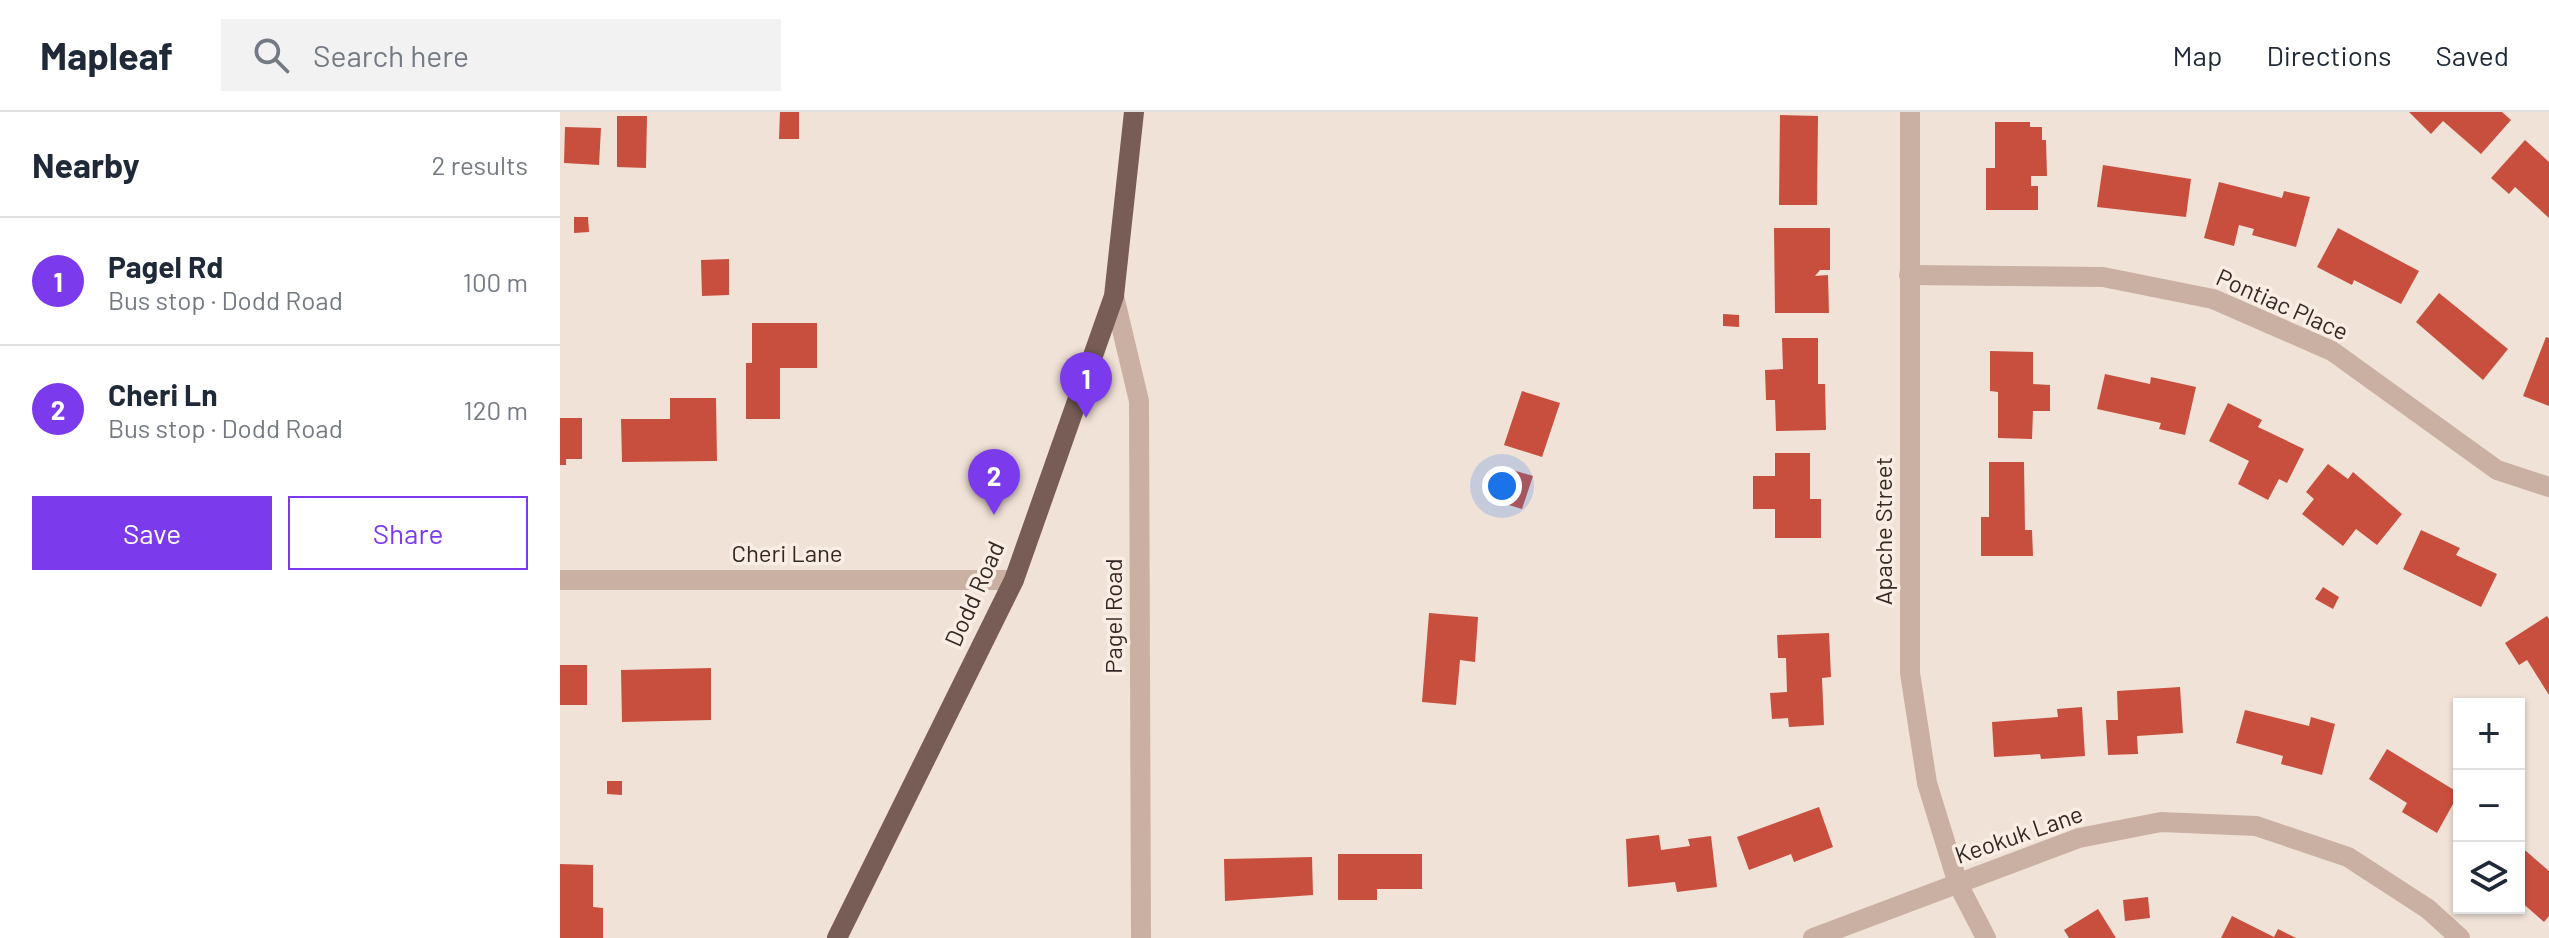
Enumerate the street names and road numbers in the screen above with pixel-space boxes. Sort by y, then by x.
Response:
street label: Pontiac Place [2212,262,2353,346]
street label: Apache Street [1868,457,1897,605]
street label: Dodd Road [938,536,1010,650]
street label: Cheri Lane [731,538,843,567]
street label: Pagel Road [1098,558,1127,674]
street label: Keokuk Lane [1951,798,2086,869]

